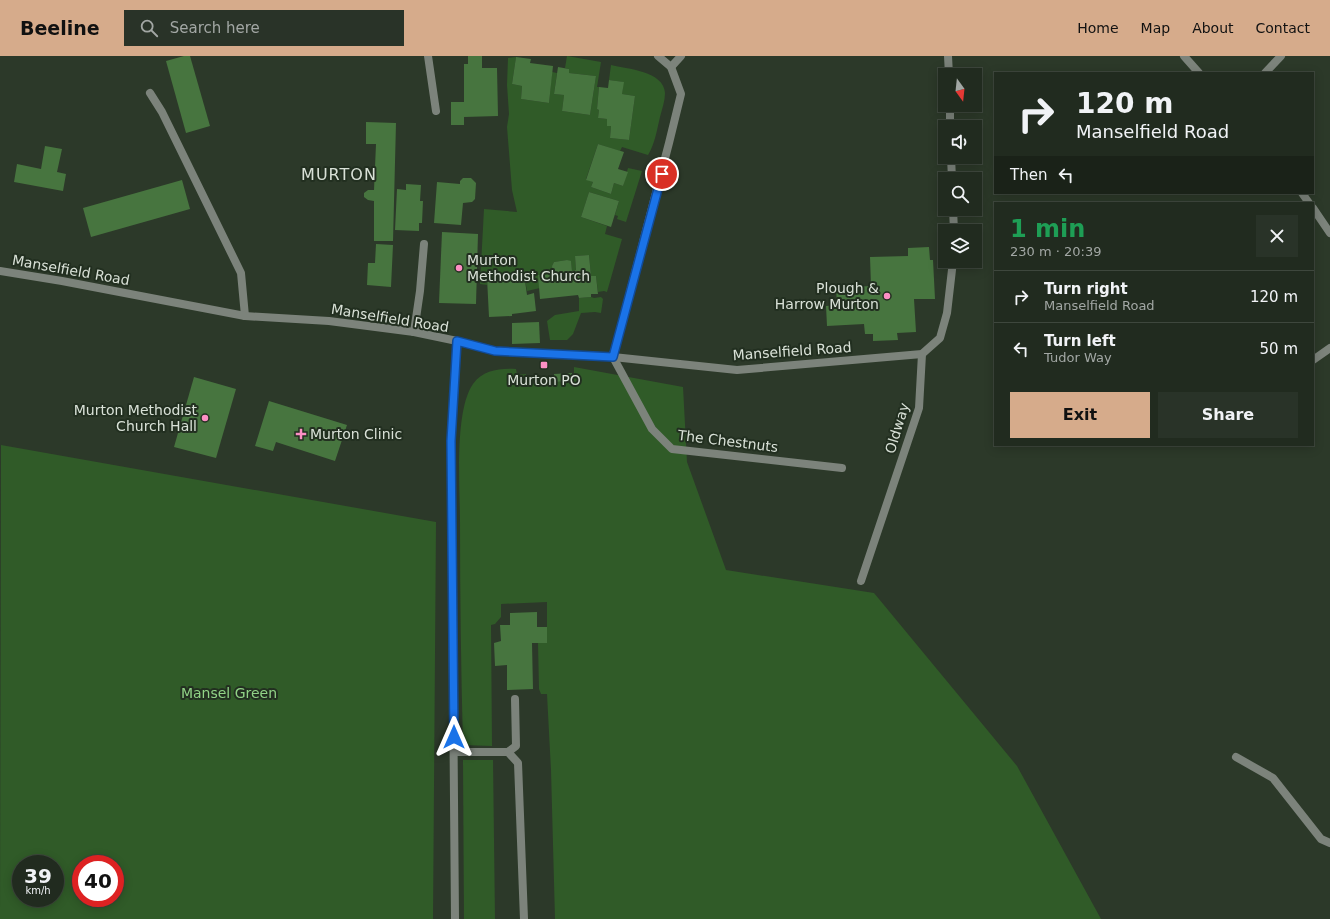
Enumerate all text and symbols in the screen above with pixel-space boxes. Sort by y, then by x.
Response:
search box [124,10,404,46]
text: Beeline [20,17,100,39]
icon: search [138,17,160,39]
text: Search here [170,19,260,37]
text: Home [1077,20,1119,36]
text: Map [1141,20,1170,36]
text: About [1192,20,1234,36]
text: Contact [1256,20,1310,36]
north arrow [938,68,982,112]
map controls [938,68,982,268]
text: 120 m [1076,87,1173,120]
icon: right [1010,88,1062,140]
button: sound [938,120,982,164]
text: Manselfield Road [1076,121,1229,142]
pin [645,157,679,191]
icon: arrive [651,163,673,185]
icon: left [1055,164,1077,186]
district label: MURTON [301,165,377,184]
text: Then [1010,166,1047,184]
button: search [938,172,982,216]
text: 1 min [1010,215,1085,243]
button: close [1256,215,1298,257]
button: layers [938,224,982,268]
text: 230 m · 20:39 [1010,244,1101,259]
street label: Manselfield Road [11,252,131,288]
place label: Murton Methodist Church [467,252,590,284]
marker: Murton Methodist Church [454,263,464,273]
place label: Plough & Harrow Murton [775,280,879,312]
text: Turn right [1044,280,1128,298]
icon: right [1010,286,1032,308]
text: 120 m [1250,288,1298,306]
marker: Plough & Harrow Murton [882,291,892,301]
text: Manselfield Road [1044,298,1155,313]
street label: Manselfield Road [330,301,450,335]
text: Turn left [1044,332,1116,350]
icon: left [1010,338,1032,360]
street label: Manselfield Road [732,339,852,363]
text: 50 m [1260,340,1298,358]
text: Tudor Way [1044,350,1112,365]
marker: Murton PO [539,360,549,370]
place label: Murton PO [507,372,581,388]
button: Exit [1010,392,1150,438]
button: Share [1158,392,1298,438]
street label: Oldway [882,401,912,455]
place label: Murton Methodist Church Hall [74,402,198,434]
marker: Murton Methodist Church Hall [200,413,210,423]
place label: Murton Clinic [310,426,402,442]
street label: The Chestnuts [676,427,779,455]
marker: Murton Clinic [295,428,307,440]
park label: Mansel Green [181,685,277,701]
position arrow [433,716,475,758]
speed limit sign: 40 [72,855,124,907]
text: 39 [24,864,52,888]
text: km/h [25,885,51,896]

